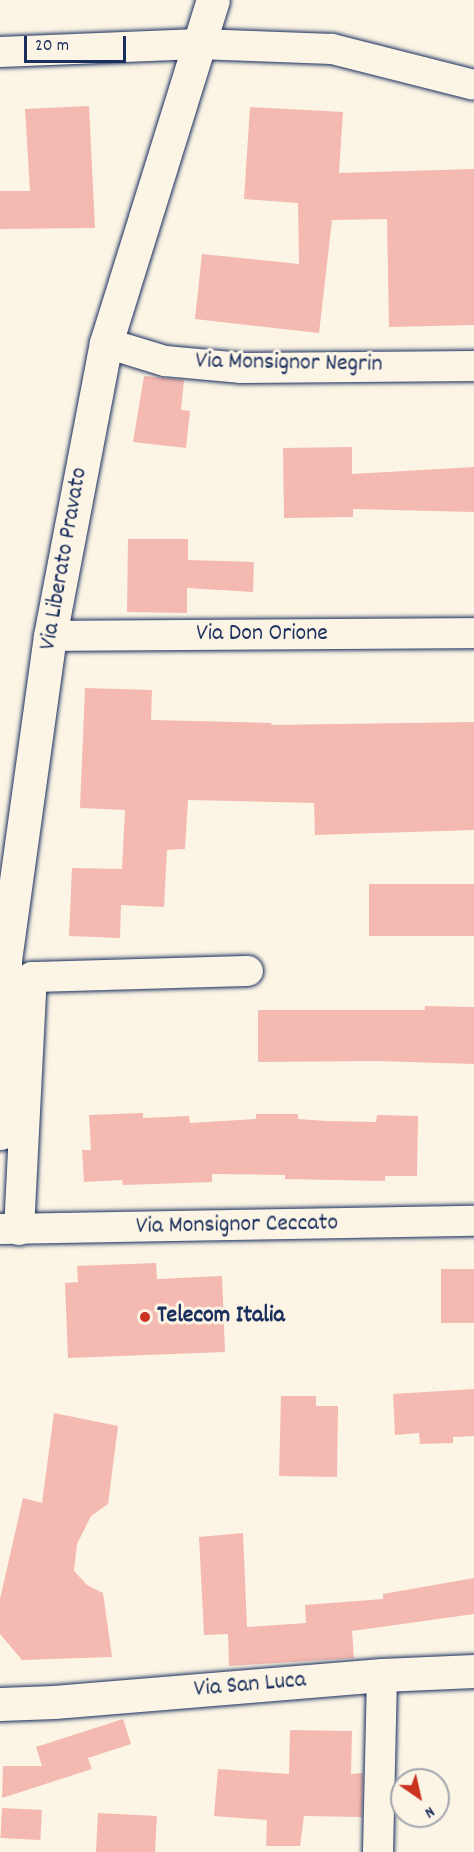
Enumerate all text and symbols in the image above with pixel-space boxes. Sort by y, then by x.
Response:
scale bar [27,24,129,62]
text: 20 m [35,34,69,59]
street label: Via Monsignor Negrin [195,348,383,380]
street label: Via Liberato Pravato [35,465,95,653]
street label: Via Don Orione [196,621,328,649]
street label: Via Monsignor Ceccato [136,1210,338,1242]
place label: Telecom Italia [157,1303,285,1331]
marker: Telecom Italia [138,1310,152,1324]
street label: Via San Luca [193,1667,307,1705]
north arrow [390,1768,450,1828]
text: N [420,1800,439,1823]

